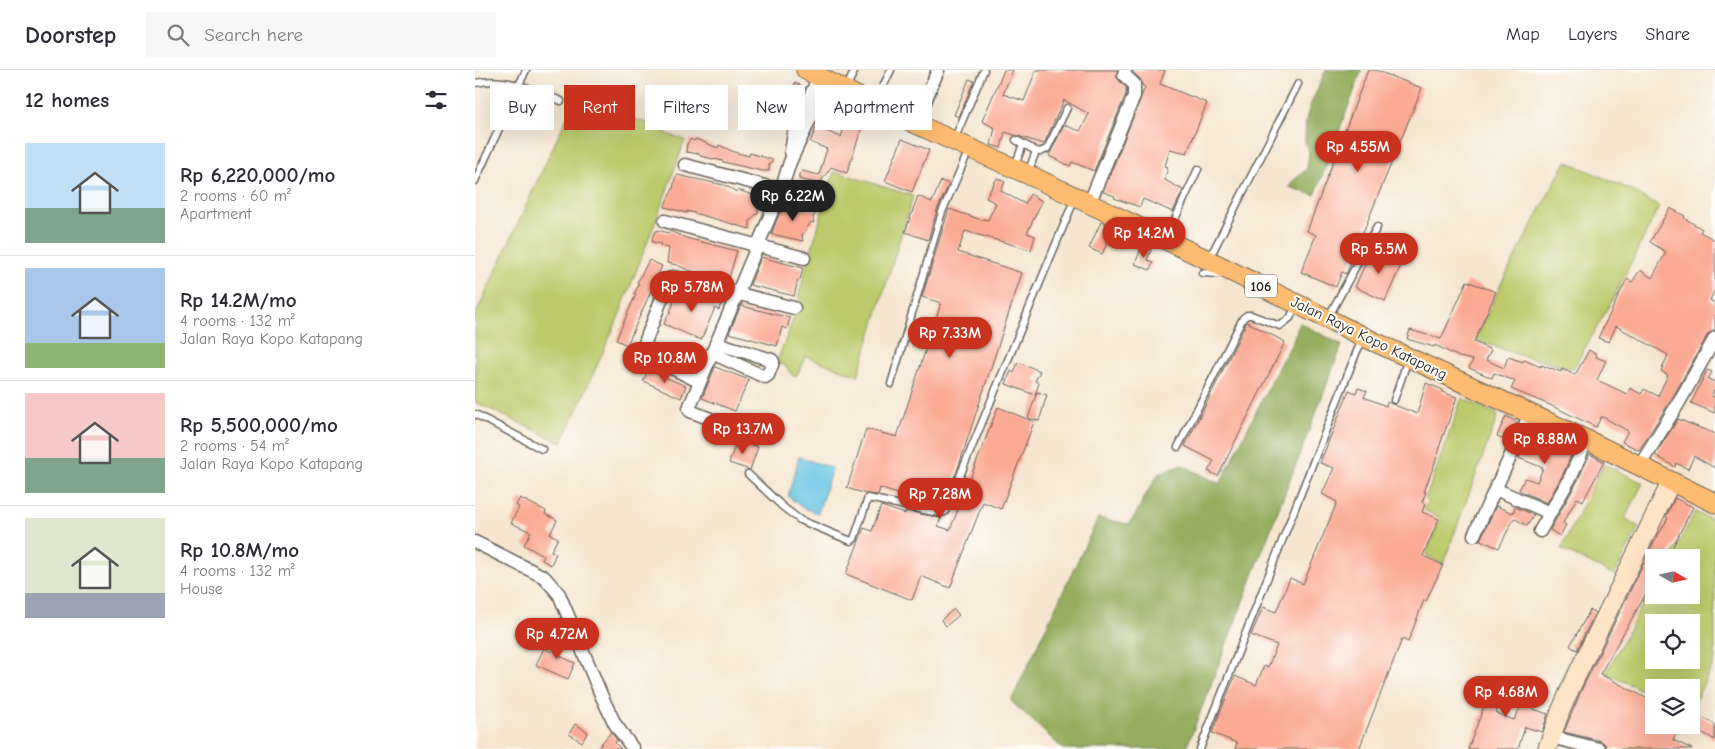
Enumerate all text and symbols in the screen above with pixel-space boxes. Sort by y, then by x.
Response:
search box [146,12,496,57]
text: Doorstep [25,21,116,49]
icon: search [164,21,192,49]
text: Search here [204,24,303,46]
text: Map [1506,24,1540,45]
text: Layers [1568,24,1617,45]
text: Share [1645,24,1690,45]
chip: Buy [490,85,554,130]
chip: Rent [564,85,635,130]
chip: Filters [645,85,728,130]
chip: New [738,85,805,130]
chip: Apartment [815,85,932,130]
icon: filters [422,86,450,114]
text: 12 homes [25,88,109,112]
pin: Rp 4.55M [1306,131,1410,173]
text: Rp 4.55M [1326,138,1390,156]
icon: home [65,163,125,223]
text: Rp 6,220,000/mo [180,163,335,187]
pin: Rp 6.22M [741,180,845,222]
text: 2 rooms · 60 m² [180,187,291,205]
text: Rp 6.22M [761,187,825,205]
text: Apartment [180,205,252,223]
pin: Rp 14.2M [1092,216,1196,259]
text: Rp 14.2M [1114,224,1174,242]
pin: Rp 5.5M [1333,232,1425,275]
text: Rp 5.5M [1351,240,1407,258]
pin: Rp 5.78M [640,270,744,313]
road number: 106 [1245,275,1277,298]
text: Rp 5.78M [661,278,723,296]
icon: home [65,288,125,348]
text: Rp 14.2M/mo [180,288,297,312]
street label: Jalan Raya Kopo Katapang [1288,292,1450,384]
text: 4 rooms · 132 m² [180,312,295,330]
pin: Rp 7.33M [898,316,1002,359]
text: Rp 7.33M [919,324,981,342]
text: Jalan Raya Kopo Katapang [180,330,363,348]
pin: Rp 10.8M [613,342,717,384]
text: Rp 10.8M [634,349,696,367]
pin: Rp 13.7M [691,412,795,455]
icon: home [65,413,125,473]
text: Rp 5,500,000/mo [180,413,338,437]
text: Rp 13.7M [713,420,773,438]
pin: Rp 8.88M [1493,422,1597,465]
text: Rp 8.88M [1513,430,1577,448]
text: 2 rooms · 54 m² [180,437,289,455]
text: Jalan Raya Kopo Katapang [180,455,363,473]
pin: Rp 7.28M [888,478,992,520]
text: Rp 7.28M [909,485,971,503]
icon: home [65,538,125,598]
text: Rp 10.8M/mo [180,538,299,562]
north arrow [1645,549,1700,604]
map controls [1645,549,1700,734]
text: 4 rooms · 132 m² [180,562,295,580]
text: House [180,580,223,598]
button: locate [1645,614,1700,669]
pin: Rp 4.72M [505,618,609,660]
text: Rp 4.72M [526,625,588,643]
pin: Rp 4.68M [1454,676,1558,718]
button: layers [1645,679,1700,734]
text: Rp 4.68M [1474,683,1538,701]

